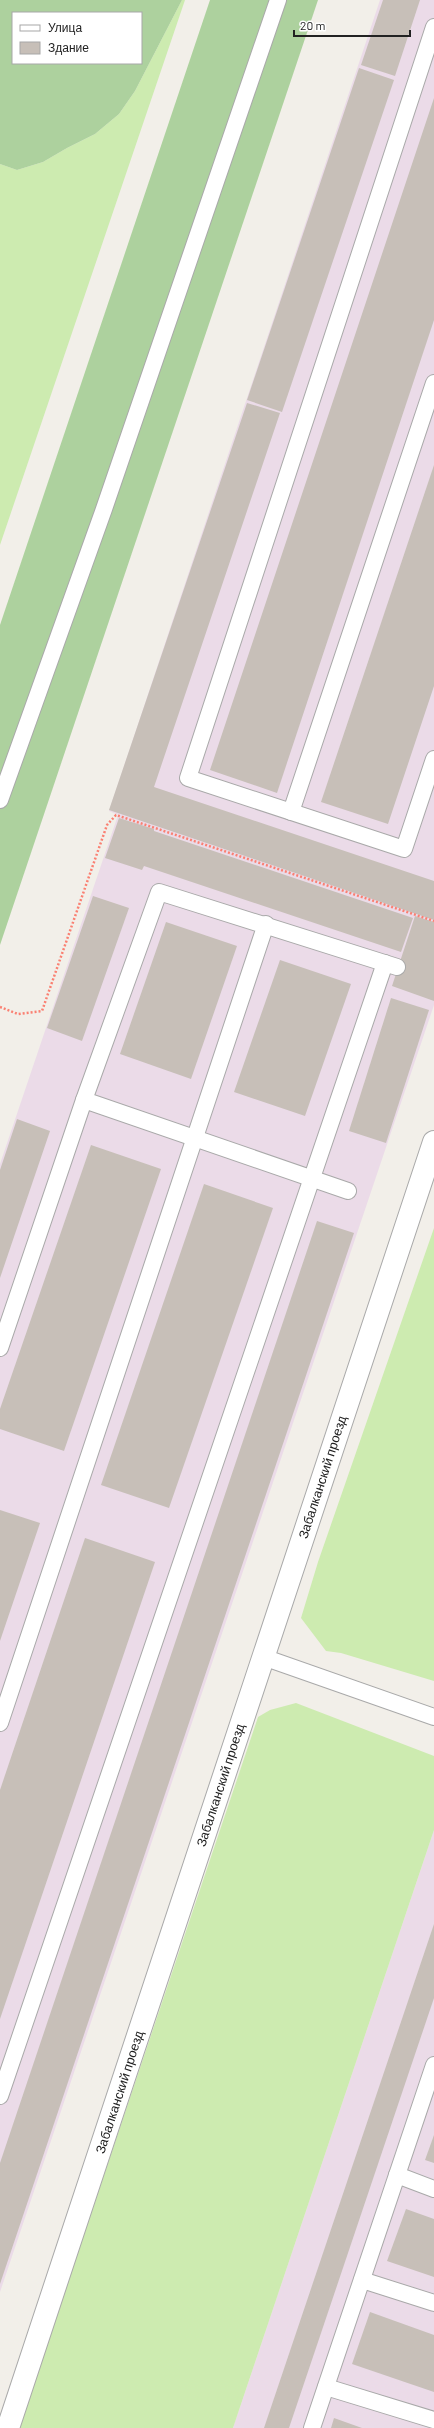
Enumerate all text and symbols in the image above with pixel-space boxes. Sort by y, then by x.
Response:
legend [12,12,142,64]
scale bar [294,12,410,38]
text: 20 m [300,18,326,32]
text: Улица [48,20,82,35]
text: Здание [48,40,89,55]
street label: Забалканский проезд [295,1413,350,1541]
street label: Забалканский проезд [193,1721,248,1849]
street label: Забалканский проезд [92,2028,147,2156]

